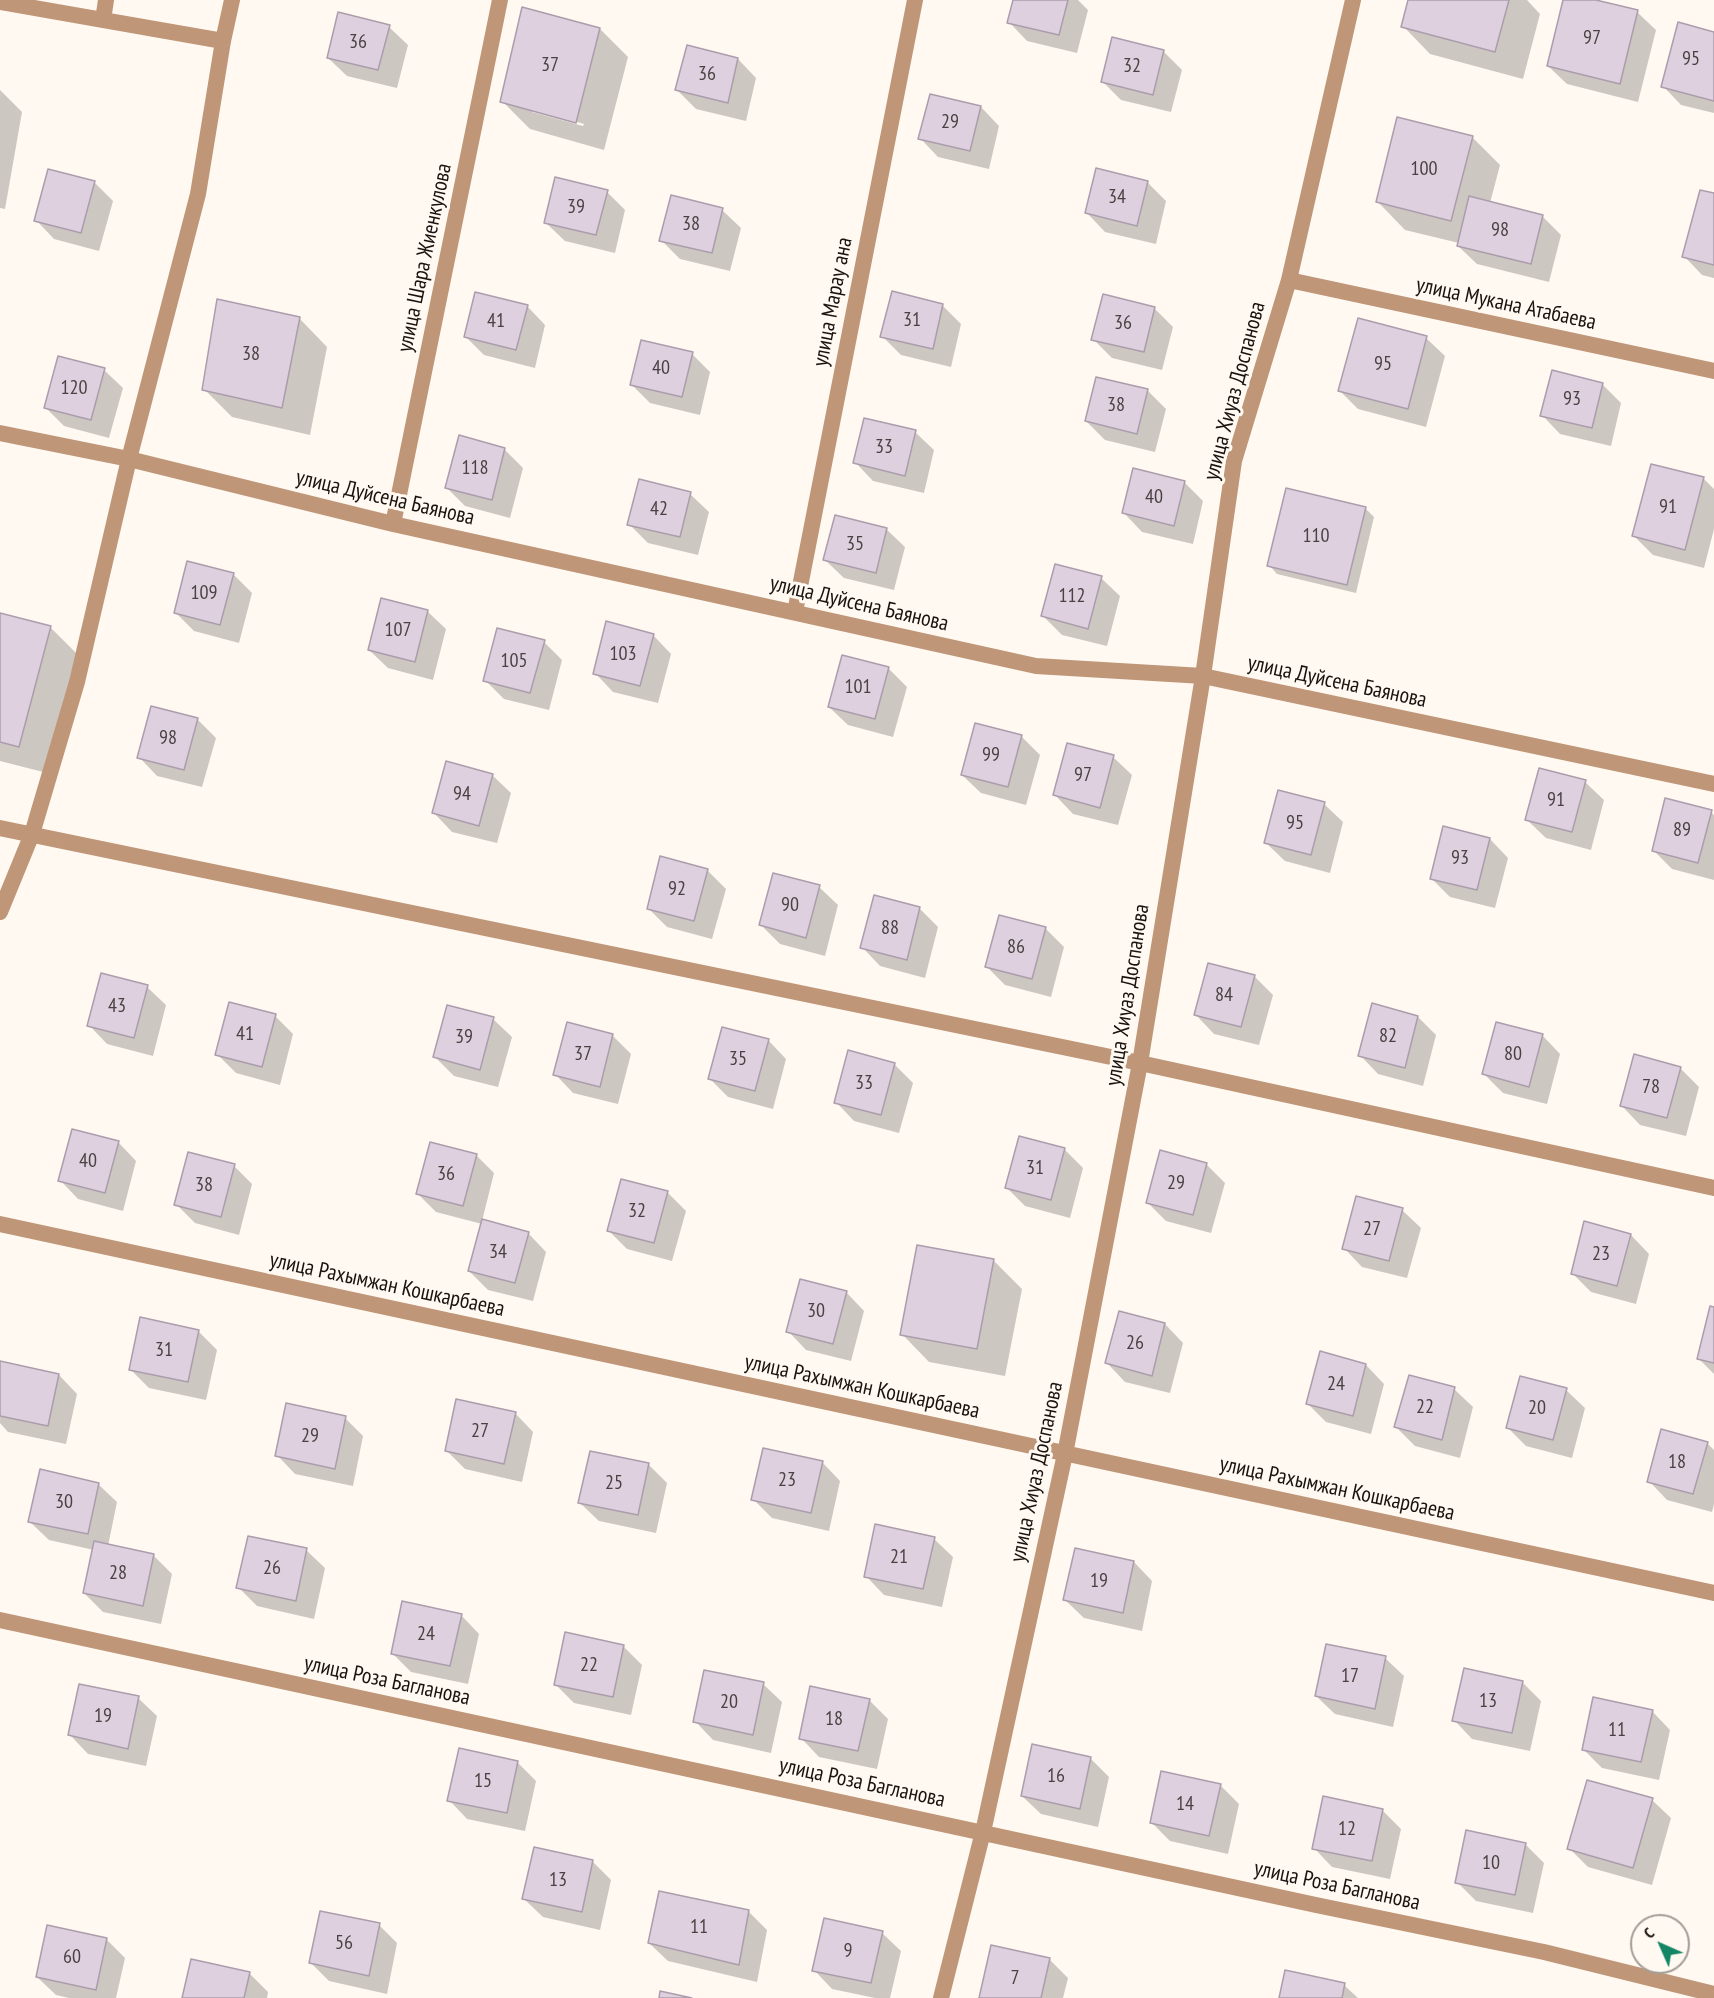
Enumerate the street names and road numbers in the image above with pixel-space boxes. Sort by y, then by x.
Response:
street label: улица Шара Жиенкулова [392,161,458,355]
street label: улица Марау ана [808,235,858,369]
street label: улица Мукана Атабаева [1414,272,1598,336]
street label: улица Хиуаз Доспанова [1198,299,1272,483]
street label: улица Дуйсена Баянова [293,465,477,531]
street label: улица Дуйсена Баянова [767,571,951,637]
street label: улица Дуйсена Баянова [1245,650,1429,714]
street label: улица Хиуаз Доспанова [1101,902,1155,1088]
street label: улица Рахымжан Кошкарбаева [267,1247,507,1323]
street label: улица Рахымжан Кошкарбаева [742,1349,982,1425]
street label: улица Хиуаз Доспанова [1005,1379,1069,1565]
street label: улица Рахымжан Кошкарбаева [1217,1451,1457,1527]
street label: улица Роза Багланова [302,1651,472,1711]
street label: улица Роза Багланова [777,1753,947,1813]
street label: улица Роза Багланова [1252,1856,1422,1916]

